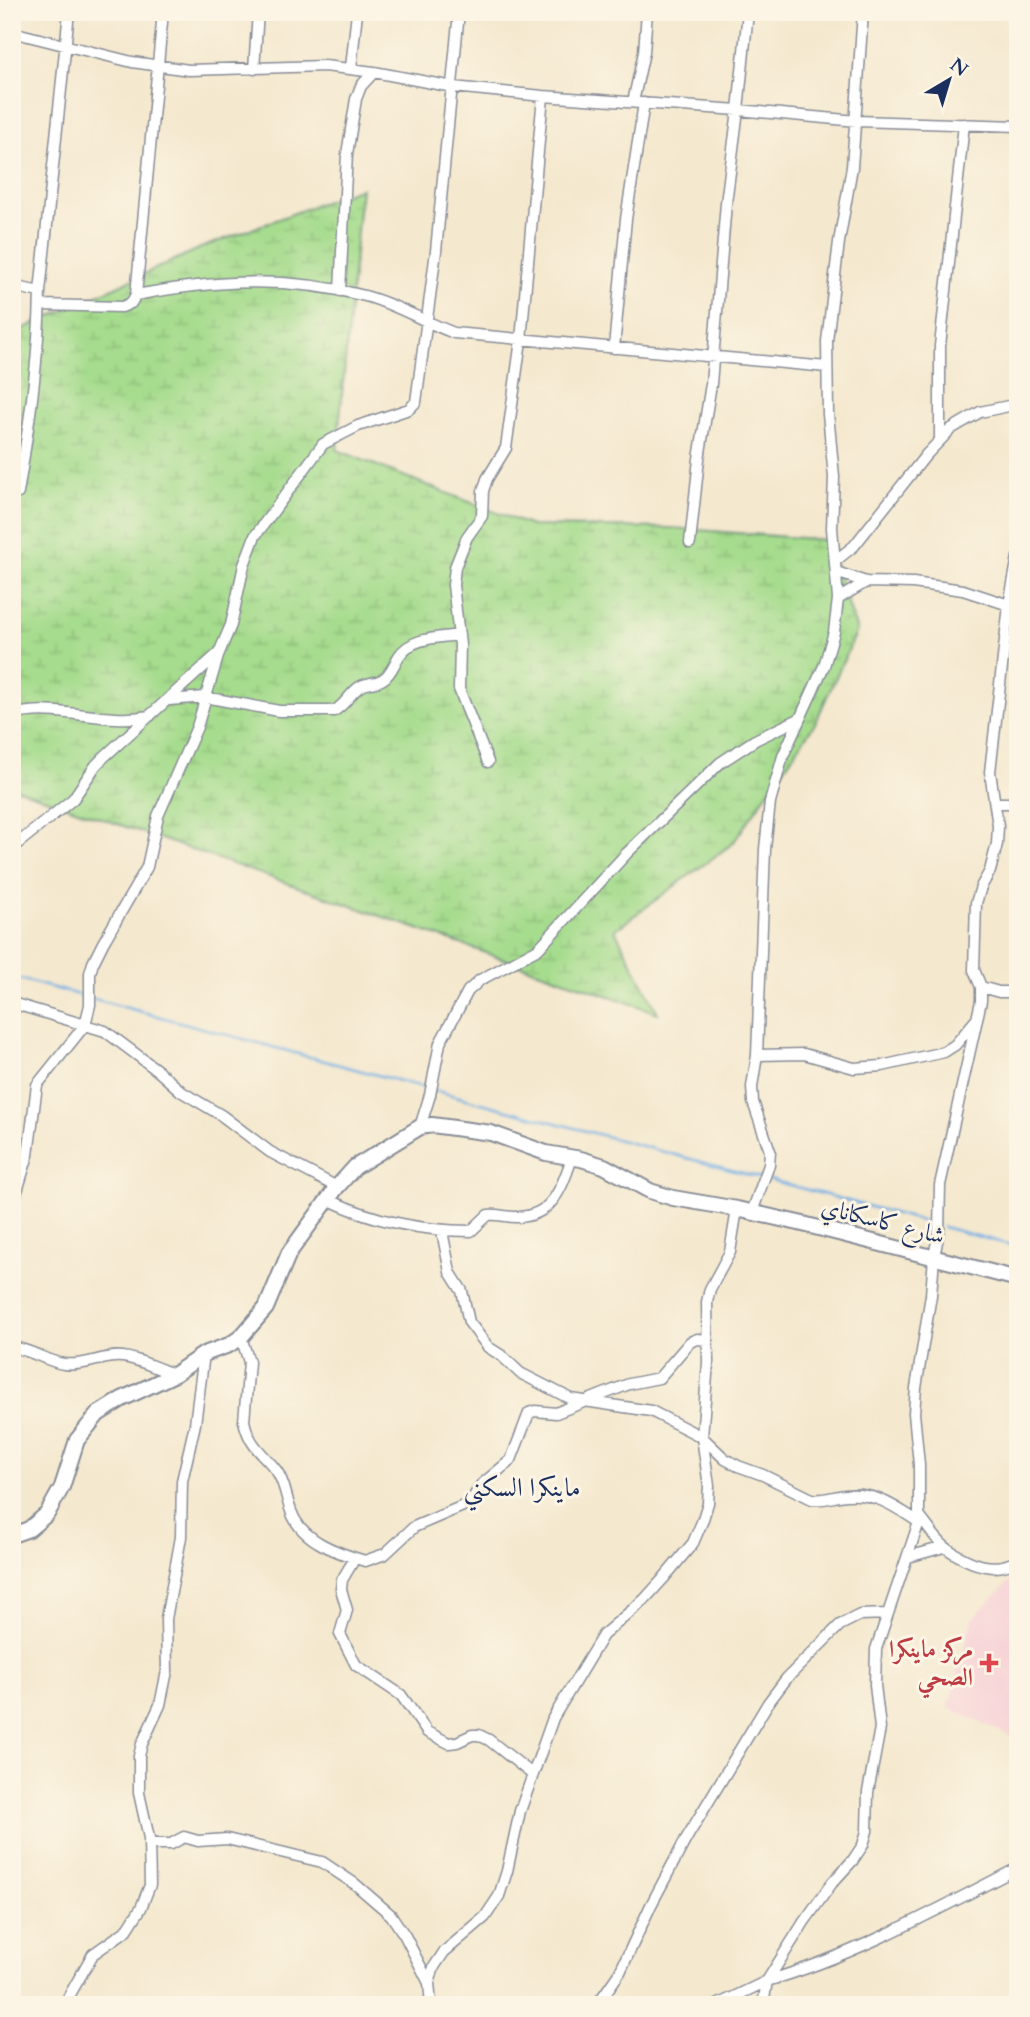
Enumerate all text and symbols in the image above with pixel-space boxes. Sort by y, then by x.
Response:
north arrow [914,46,984,116]
text: N [944,52,974,83]
street label: شارع كاسكاناي [817,1190,948,1256]
district label: ماينكرا السكني [463,1470,581,1511]
place label: مركز ماينكرا الصحي [889,1633,973,1699]
marker: مركز ماينكرا الصحي [979,1653,999,1673]

